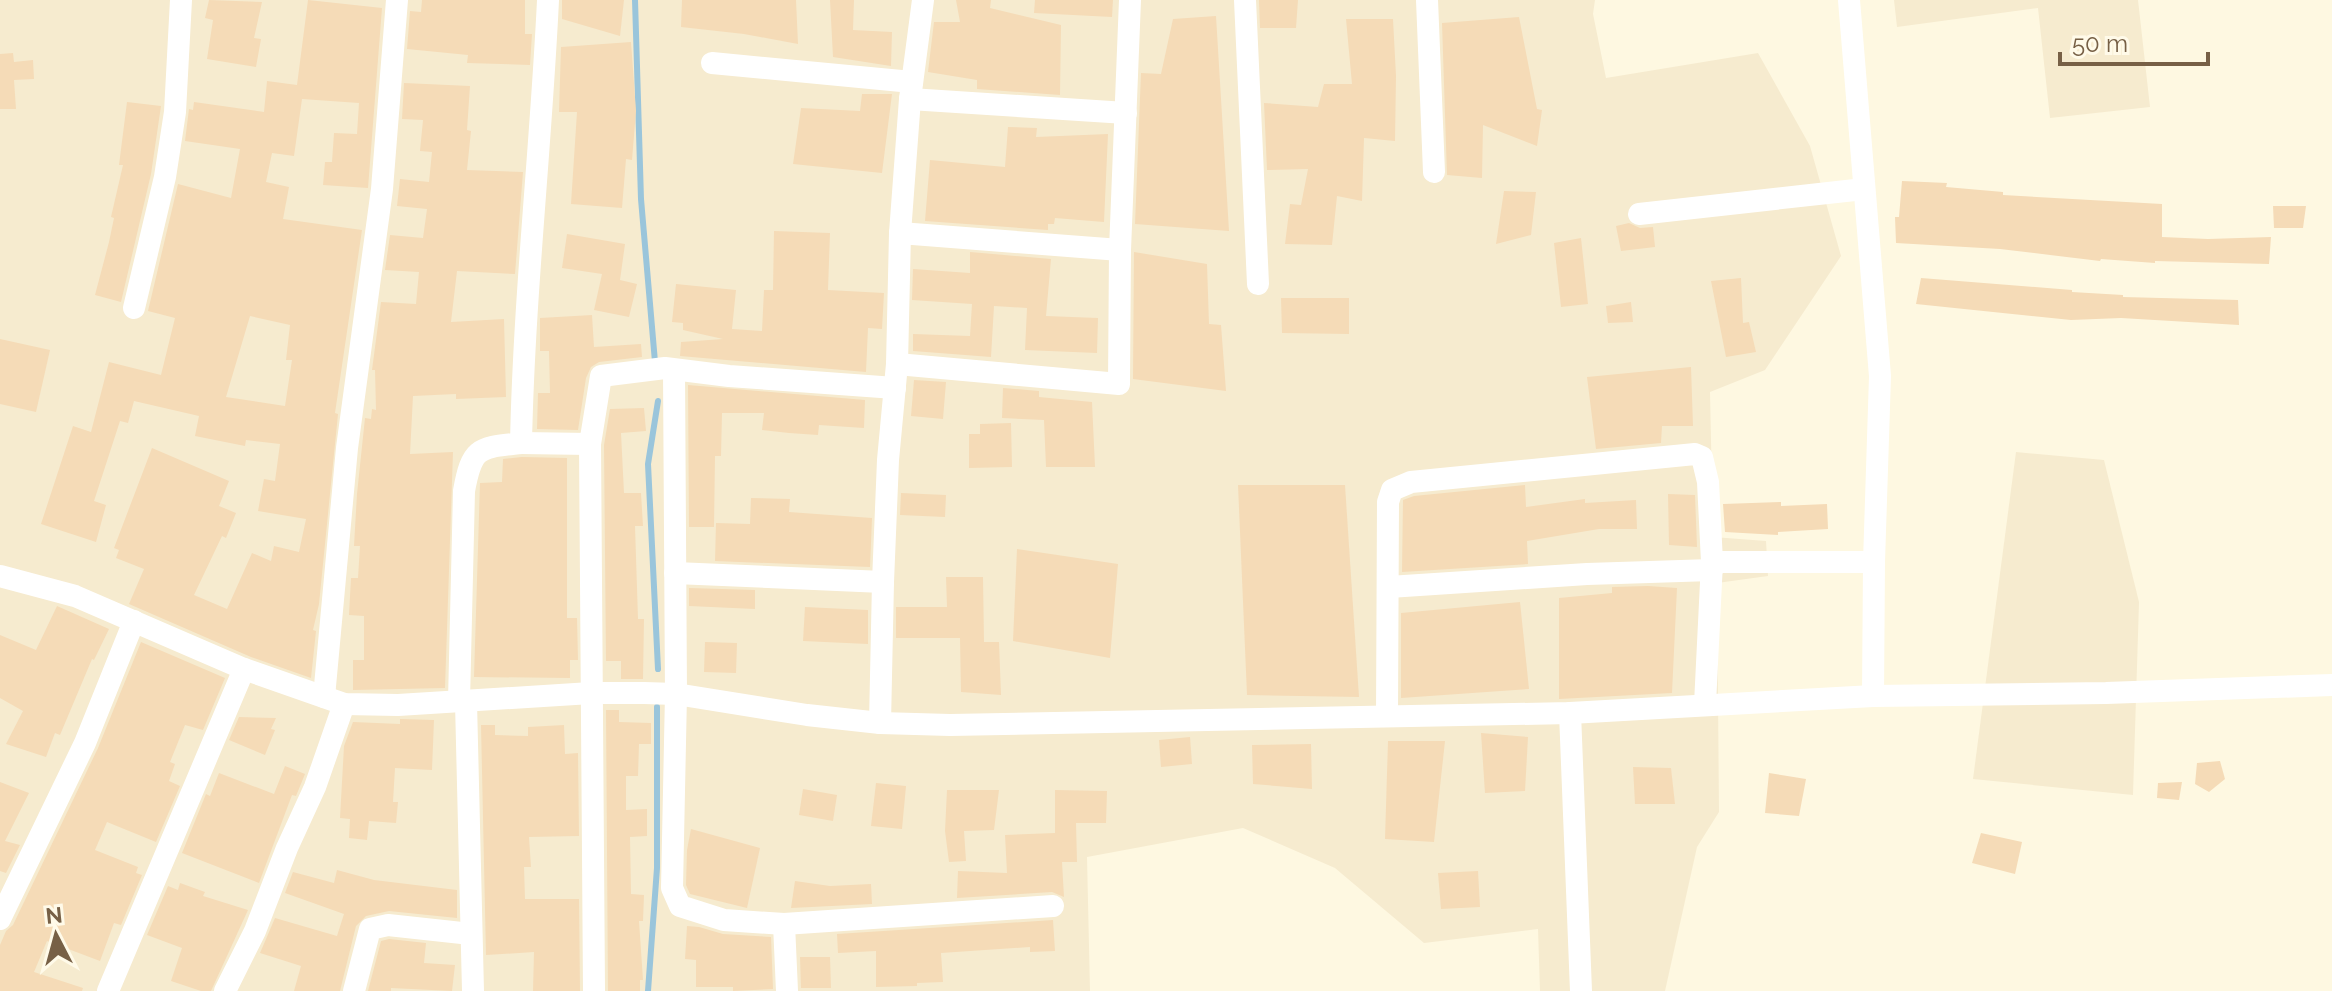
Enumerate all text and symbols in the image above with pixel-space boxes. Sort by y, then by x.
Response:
scale bar [2060,16,2208,66]
text: 50 m [2072,29,2128,58]
north arrow [16,895,96,975]
text: N [44,901,64,929]

